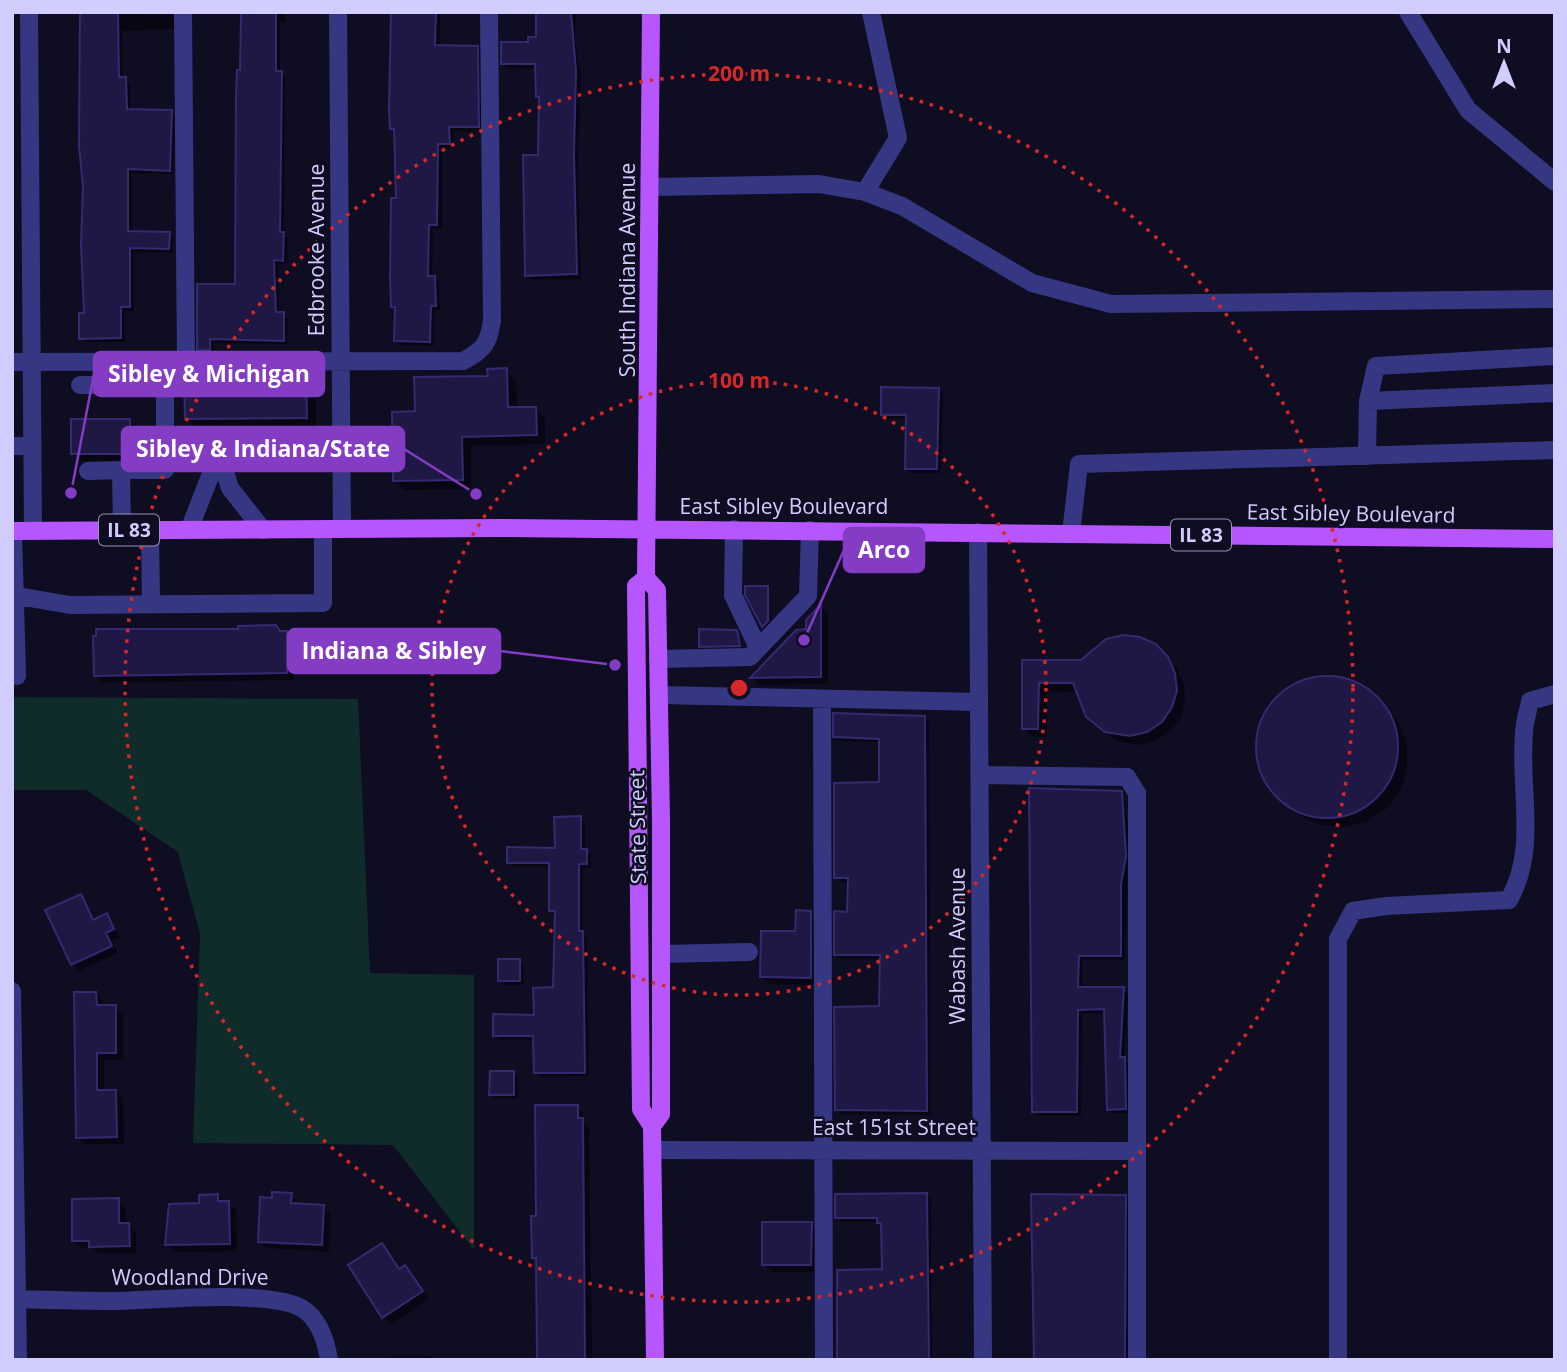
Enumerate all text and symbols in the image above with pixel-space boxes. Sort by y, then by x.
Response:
north arrow [1469,28,1539,98]
text: N [1496,33,1512,59]
text: 200 m [708,59,770,87]
street label: South Indiana Avenue [613,163,641,377]
street label: Edbrooke Avenue [302,164,330,336]
callout: Sibley & Michigan [94,352,324,396]
text: Sibley & Michigan [108,357,310,389]
text: 100 m [708,366,770,394]
callout: Sibley & Indiana/State [122,427,404,471]
text: Sibley & Indiana/State [136,432,390,464]
street label: East Sibley Boulevard [680,492,888,520]
street label: East Sibley Boulevard [1246,497,1456,529]
road number: IL 83 [99,514,159,545]
road number: IL 83 [1171,520,1231,550]
callout: Arco [844,528,924,572]
text: Arco [858,533,910,565]
callout: Indiana & Sibley [288,629,500,673]
text: Indiana & Sibley [302,634,487,666]
centre of rings [727,676,751,700]
street label: State Street [622,770,652,884]
street label: Wabash Avenue [943,867,971,1025]
street label: East 151st Street [812,1113,976,1141]
street label: Woodland Drive [111,1263,269,1291]

